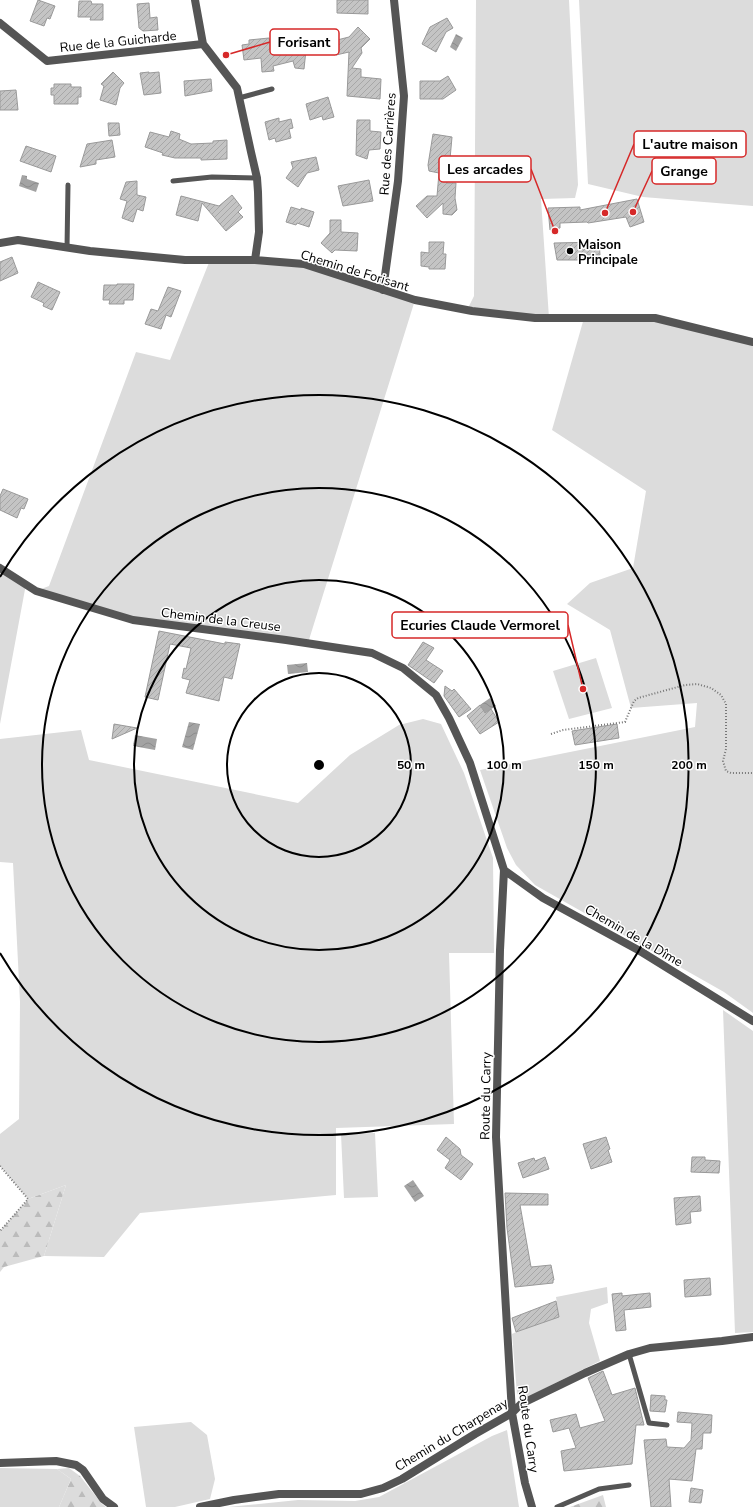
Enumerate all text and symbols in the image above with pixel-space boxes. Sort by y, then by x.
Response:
street label: Rue de la Guicharde [59,27,177,57]
callout: Forisant [270,29,339,55]
text: Forisant [278,33,331,52]
street label: Rue des Carrières [375,92,401,196]
callout: L'autre maison [634,131,746,157]
text: L'autre maison [642,135,738,154]
callout: Les arcades [439,156,531,182]
callout: Grange [652,158,716,184]
text: Les arcades [447,160,523,179]
text: Grange [660,162,708,181]
place label: Maison Principale [578,236,638,269]
street label: Chemin de Forisant [298,246,412,296]
marker: Maison Principale [565,246,575,256]
street label: Chemin de la Creuse [160,604,282,636]
callout: Ecuries Claude Vermorel [392,612,568,638]
text: Ecuries Claude Vermorel [400,616,560,635]
text: 50 m [397,757,425,773]
text: 100 m [486,757,522,773]
text: 150 m [578,757,614,773]
text: 200 m [671,757,707,773]
centre of rings [312,758,326,772]
street label: Chemin de la Dîme [581,900,686,971]
street label: Route du Carry [476,1052,496,1140]
street label: Route du Carry [513,1384,543,1474]
street label: Chemin du Charpenay [392,1394,512,1476]

